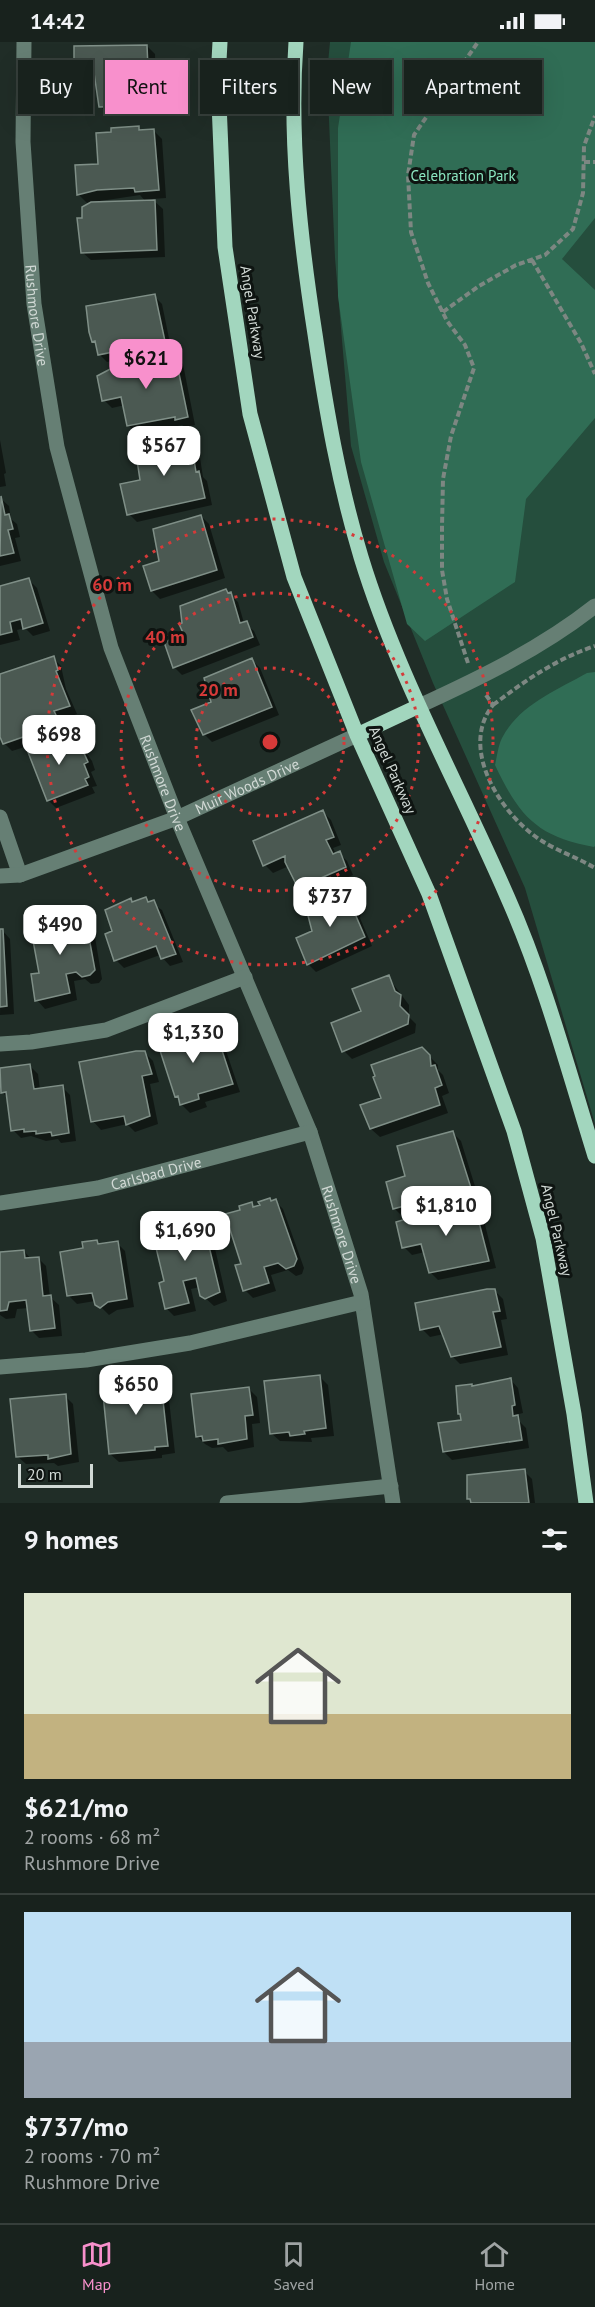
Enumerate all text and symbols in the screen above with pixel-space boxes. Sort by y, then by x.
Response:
text: 14:42 [30,7,86,35]
chip: Buy [18,60,93,114]
chip: Rent [105,60,188,114]
chip: Filters [200,60,298,114]
chip: New [310,60,392,114]
chip: Apartment [404,60,542,114]
park label: Celebration Park [410,166,516,185]
street label: Rushmore Drive [22,264,53,367]
street label: Angel Parkway [236,264,270,360]
pin: $621 [110,339,182,390]
text: $621 [123,345,169,371]
pin: $567 [128,426,200,477]
text: $567 [141,432,187,458]
text: 60 m [92,573,132,596]
text: 40 m [145,625,185,648]
text: 20 m [198,678,238,701]
pin: $698 [23,715,95,766]
text: $698 [36,721,82,747]
street label: Angel Parkway [365,723,421,817]
street label: Rushmore Drive [136,732,191,834]
centre of rings [260,732,280,752]
street label: Muir Woods Drive [192,754,302,818]
pin: $737 [294,877,366,928]
text: $737 [307,883,353,909]
pin: $490 [24,905,96,956]
text: $490 [37,911,83,937]
pin: $1,330 [144,1013,242,1064]
text: $1,330 [162,1019,224,1045]
street label: Carlsbad Drive [109,1152,203,1194]
street label: Angel Parkway [537,1182,577,1278]
street label: Rushmore Drive [318,1183,367,1286]
pin: $1,810 [397,1186,495,1237]
text: $1,810 [415,1192,477,1218]
pin: $1,690 [136,1211,234,1262]
text: $1,690 [154,1217,216,1243]
pin: $650 [100,1365,172,1416]
text: $650 [113,1371,159,1397]
scale bar [18,1461,93,1488]
text: 20 m [27,1464,62,1484]
text: 9 homes [24,1523,119,1556]
icon: filters [538,1523,571,1556]
icon: home [244,1632,352,1740]
text: $621/mo [24,1791,128,1824]
text: 2 rooms · 68 m² [24,1824,160,1850]
text: Rushmore Drive [24,1850,160,1876]
icon: home [244,1951,352,2059]
text: $737/mo [24,2110,128,2143]
text: 2 rooms · 70 m² [24,2143,160,2169]
text: Rushmore Drive [24,2169,160,2195]
tab: Map [80,2238,113,2294]
tab: Saved [273,2238,314,2294]
tab: Home [474,2238,515,2294]

